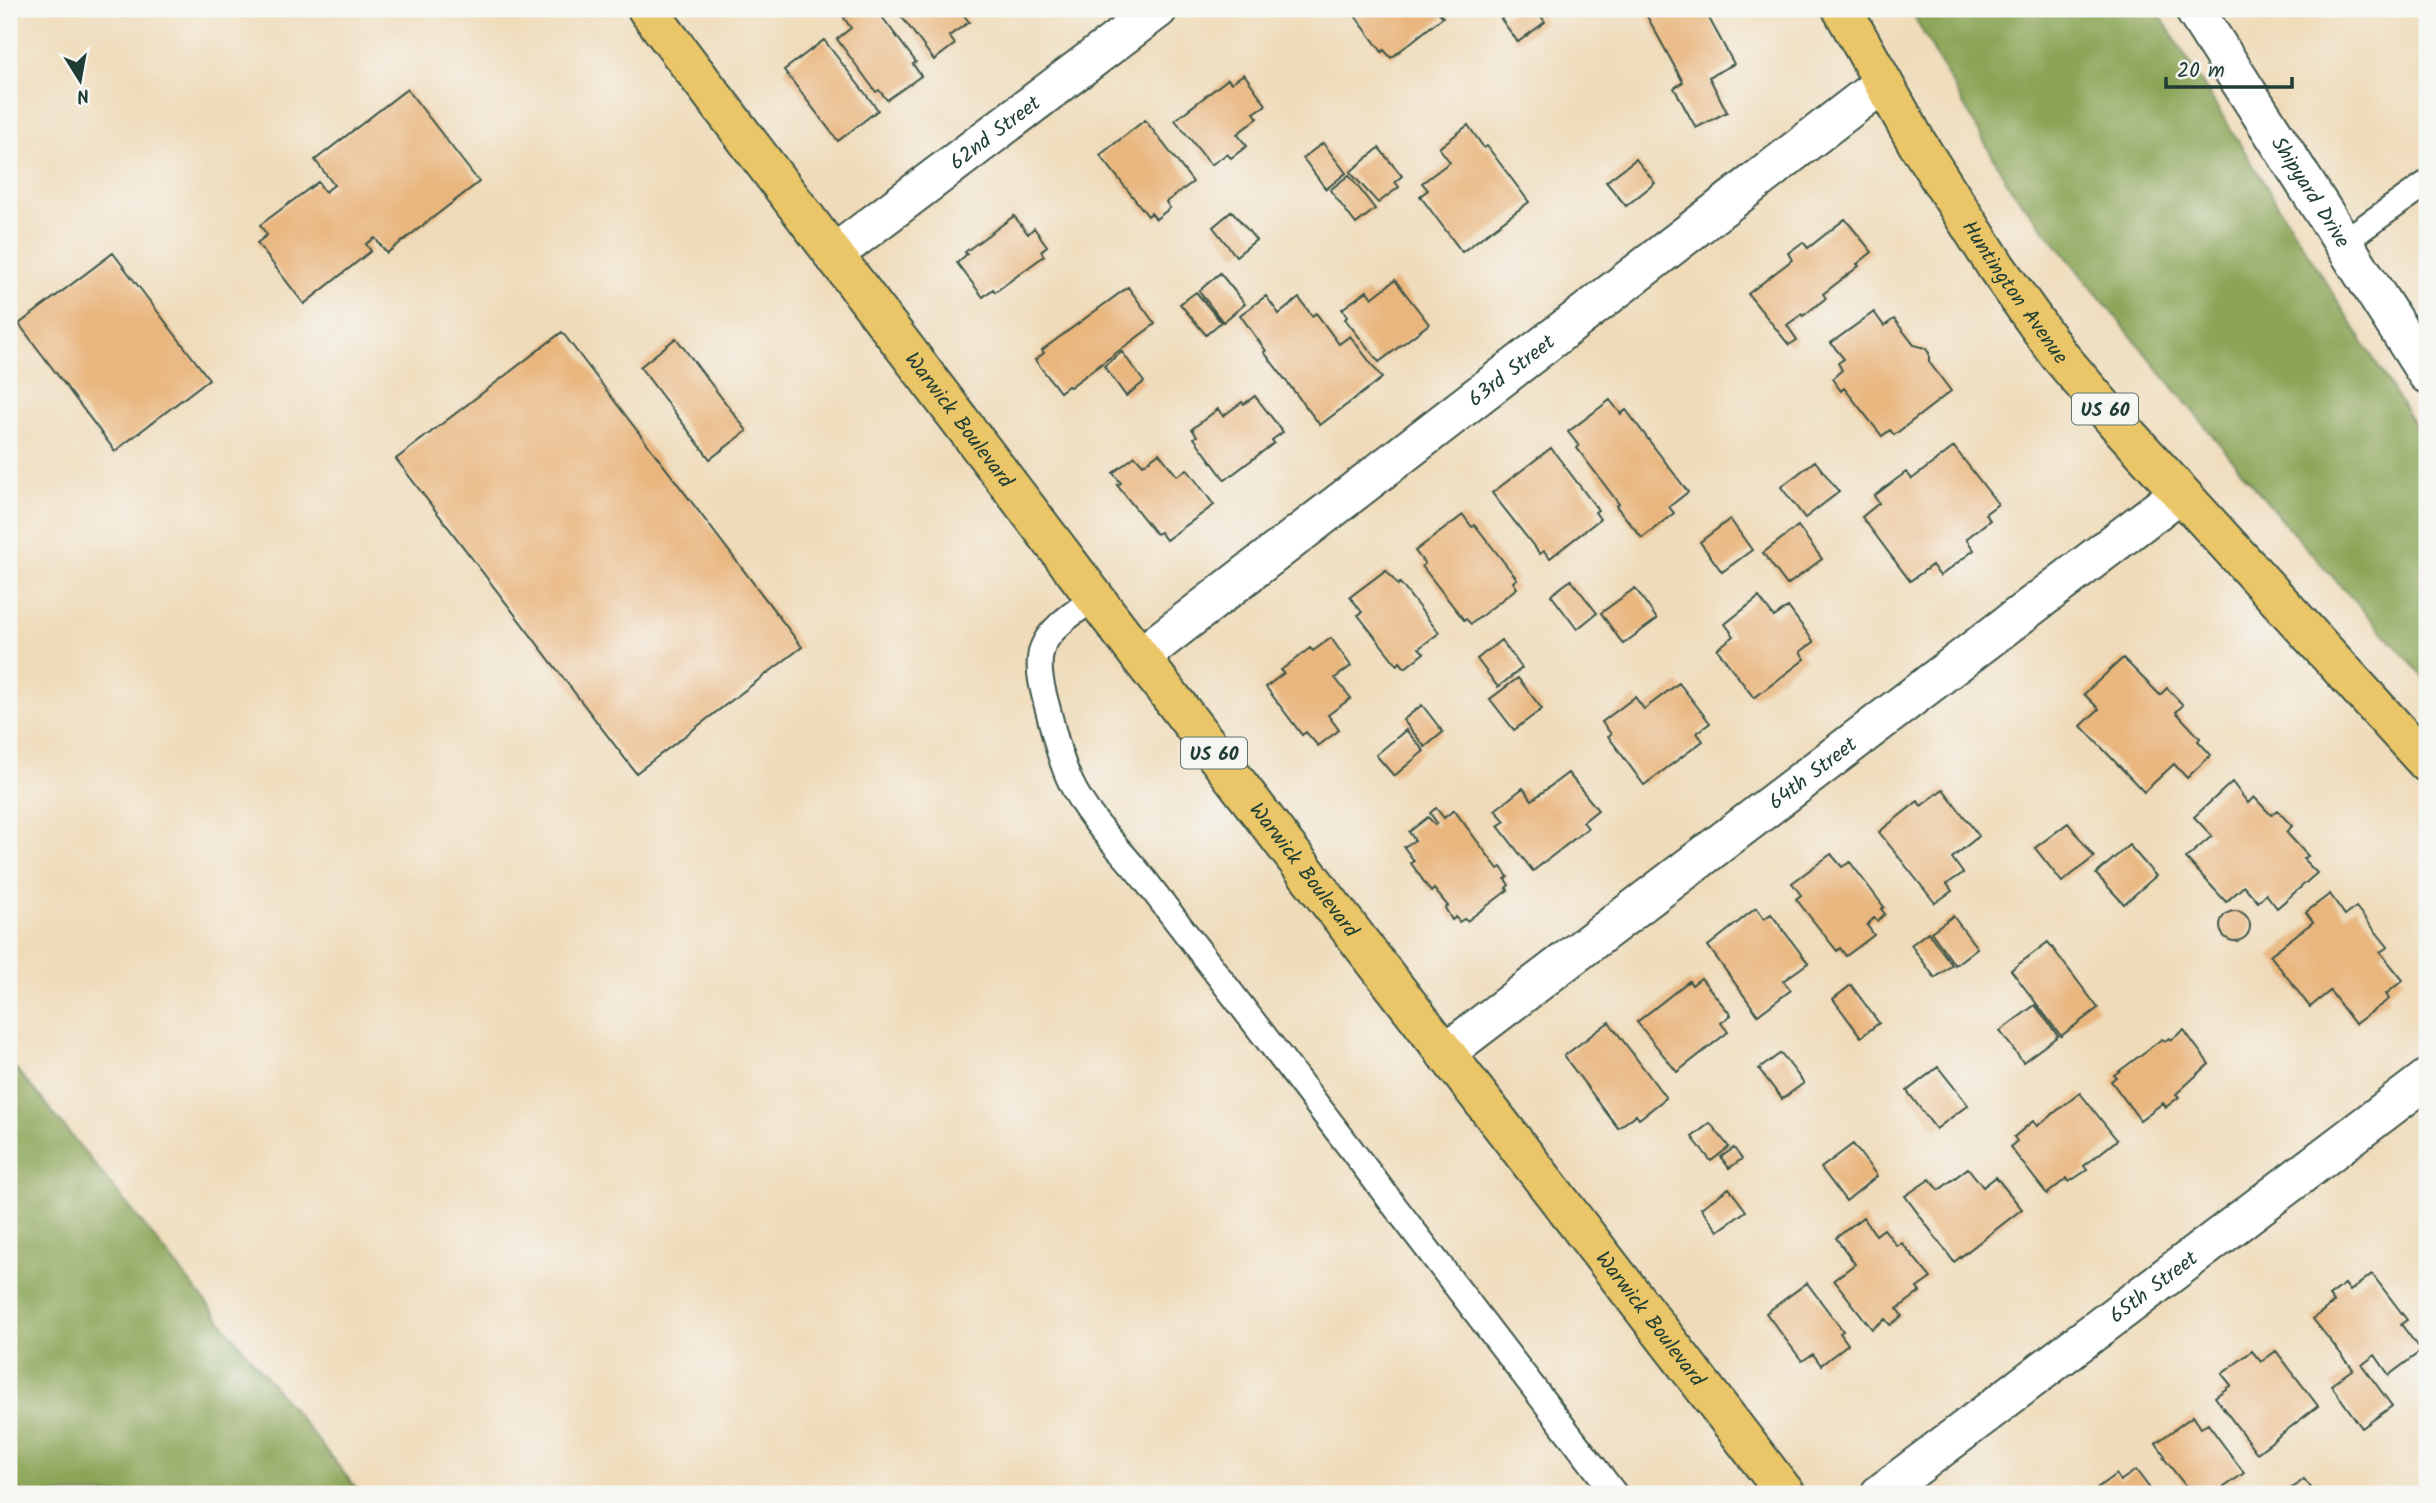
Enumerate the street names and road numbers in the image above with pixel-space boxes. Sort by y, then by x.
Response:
street label: 62nd Street [943,88,1049,179]
street label: Shipyard Drive [2261,130,2358,256]
street label: Huntington Avenue [1953,214,2076,373]
street label: 63rd Street [1461,326,1564,416]
street label: Warwick Boulevard [896,345,1021,496]
road number: US 60 [2072,394,2138,424]
street label: 64th Street [1762,729,1866,819]
road number: US 60 [1181,738,1247,768]
street label: Warwick Boulevard [1240,796,1366,946]
street label: 65th Street [2103,1243,2206,1332]
street label: Warwick Boulevard [1586,1245,1713,1395]

